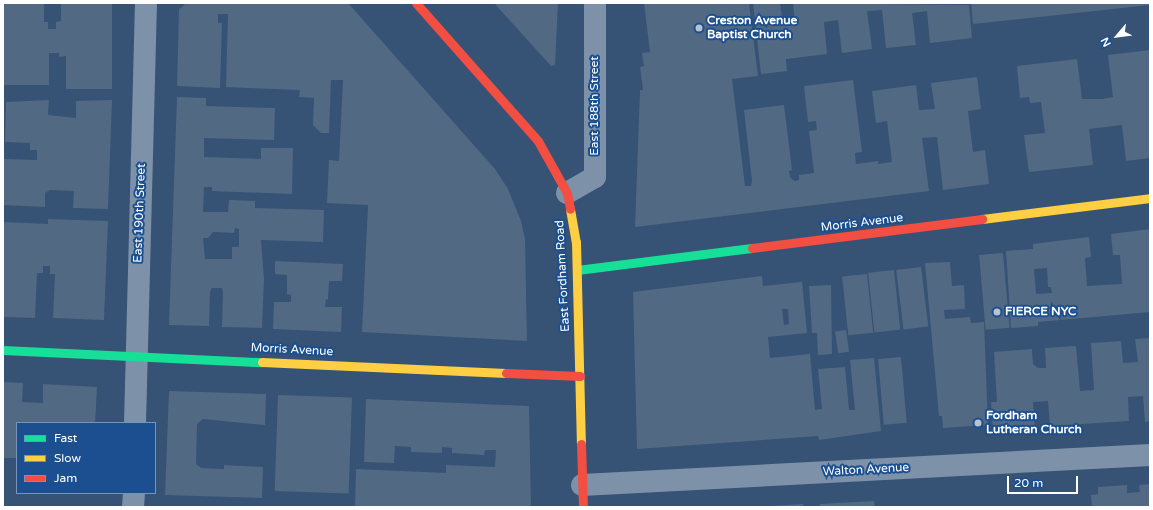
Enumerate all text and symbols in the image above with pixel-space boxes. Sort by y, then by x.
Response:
place label: Creston Avenue Baptist Church [707,14,797,42]
north arrow [1097,16,1137,56]
marker: Creston Avenue Baptist Church [694,23,704,33]
text: N [1098,35,1114,49]
street label: East 188th Street [588,56,602,156]
street label: East 190th Street [131,163,149,263]
street label: Morris Avenue [820,211,904,235]
street label: East Fordham Road [553,220,573,332]
place label: FIERCE NYC [1005,305,1076,319]
marker: FIERCE NYC [992,307,1002,317]
street label: Morris Avenue [250,341,334,359]
place label: Fordham Lutheran Church [986,409,1082,437]
marker: Fordham Lutheran Church [973,418,983,428]
legend [16,422,156,494]
text: Fast [54,431,77,445]
text: Slow [54,451,81,465]
street label: Walton Avenue [822,461,910,479]
scale bar [1009,468,1080,494]
text: Jam [54,471,77,485]
text: 20 m [1014,476,1043,490]

